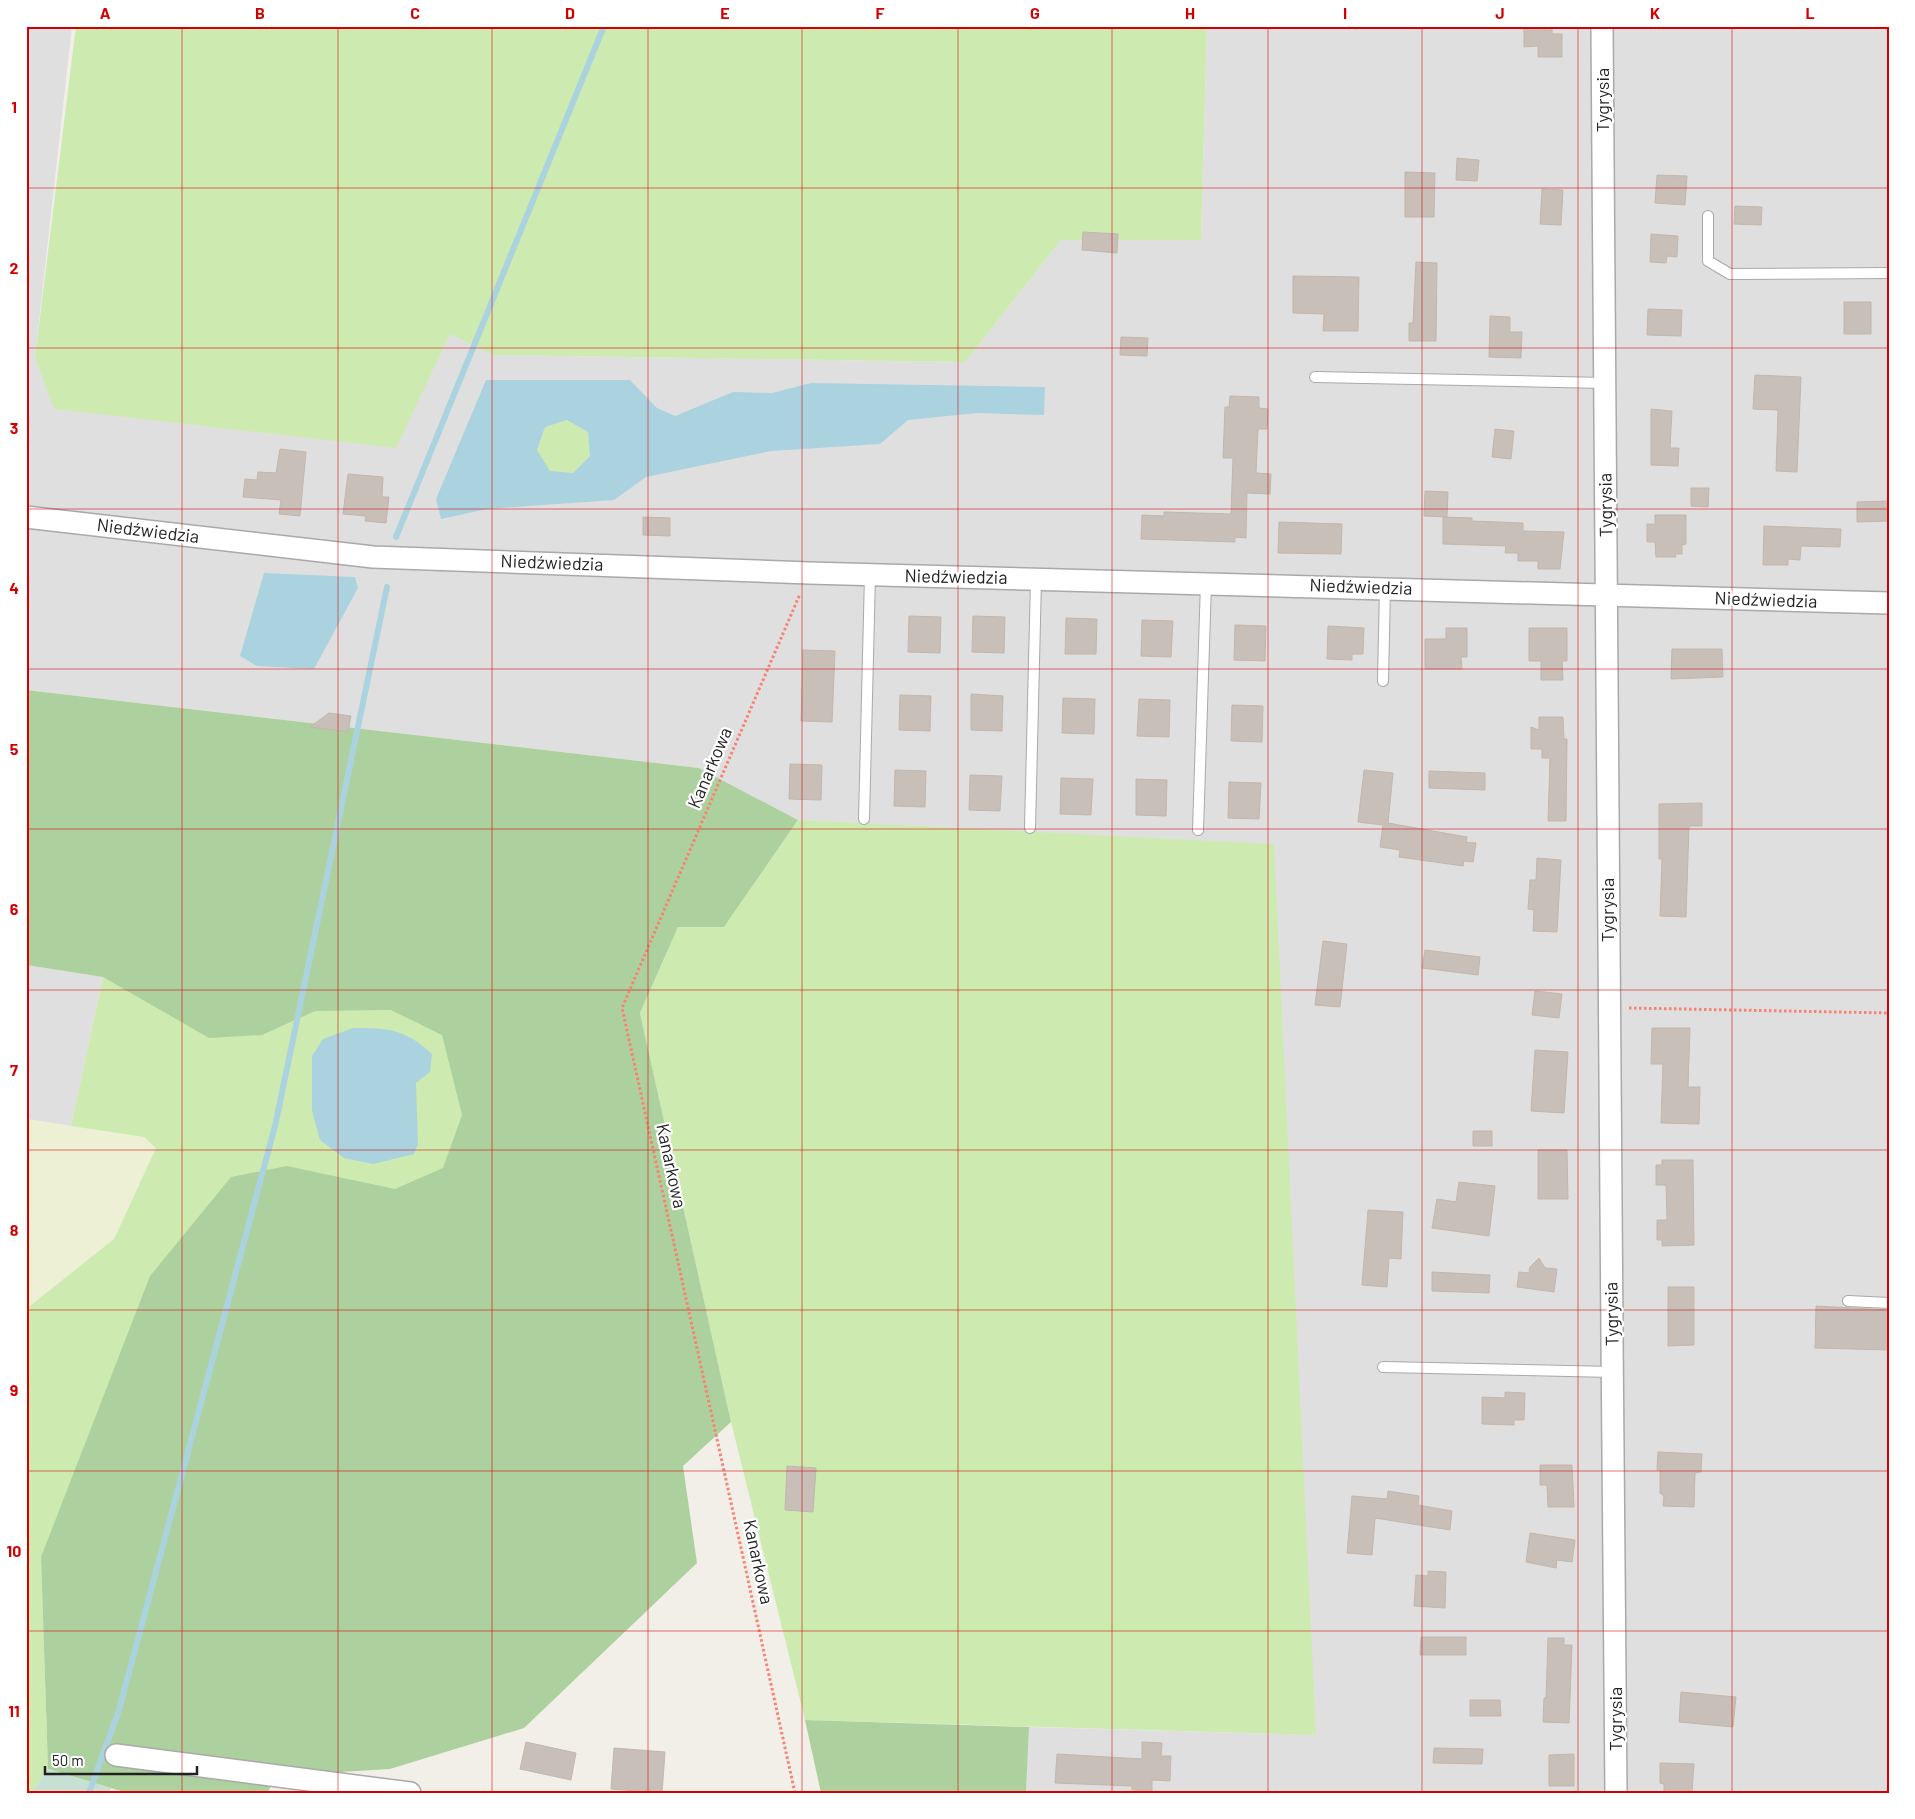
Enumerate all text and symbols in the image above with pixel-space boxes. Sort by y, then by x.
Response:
text: A [100,3,111,22]
text: B [255,3,265,22]
text: C [410,3,420,22]
text: D [565,3,575,22]
text: E [720,3,730,22]
text: F [876,3,885,22]
text: G [1030,3,1040,22]
text: H [1185,3,1195,22]
text: I [1343,3,1347,22]
text: J [1495,3,1505,22]
text: K [1650,3,1660,22]
text: L [1805,3,1815,22]
street label: Tygrysia [1591,68,1613,132]
text: 1 [11,97,17,116]
text: 2 [10,258,19,277]
text: 3 [10,418,18,437]
street label: Tygrysia [1593,473,1617,537]
street label: Niedźwiedzia [96,513,201,547]
street label: Niedźwiedzia [500,549,604,575]
street label: Niedźwiedzia [904,564,1008,588]
street label: Niedźwiedzia [1309,573,1413,599]
text: 4 [9,578,19,597]
street label: Niedźwiedzia [1714,586,1818,612]
street label: Kanarkowa [682,724,736,811]
text: 5 [10,739,19,758]
street label: Tygrysia [1596,878,1618,942]
text: 6 [10,899,19,918]
text: 7 [10,1060,18,1079]
street label: Kanarkowa [652,1122,692,1210]
text: 8 [10,1220,19,1239]
street label: Tygrysia [1599,1282,1623,1346]
text: 9 [10,1380,18,1399]
street label: Kanarkowa [739,1518,779,1606]
text: 10 [7,1541,21,1560]
street label: Tygrysia [1604,1687,1626,1751]
text: 11 [8,1701,20,1720]
scale bar [45,1744,198,1776]
text: 50 m [52,1751,84,1769]

